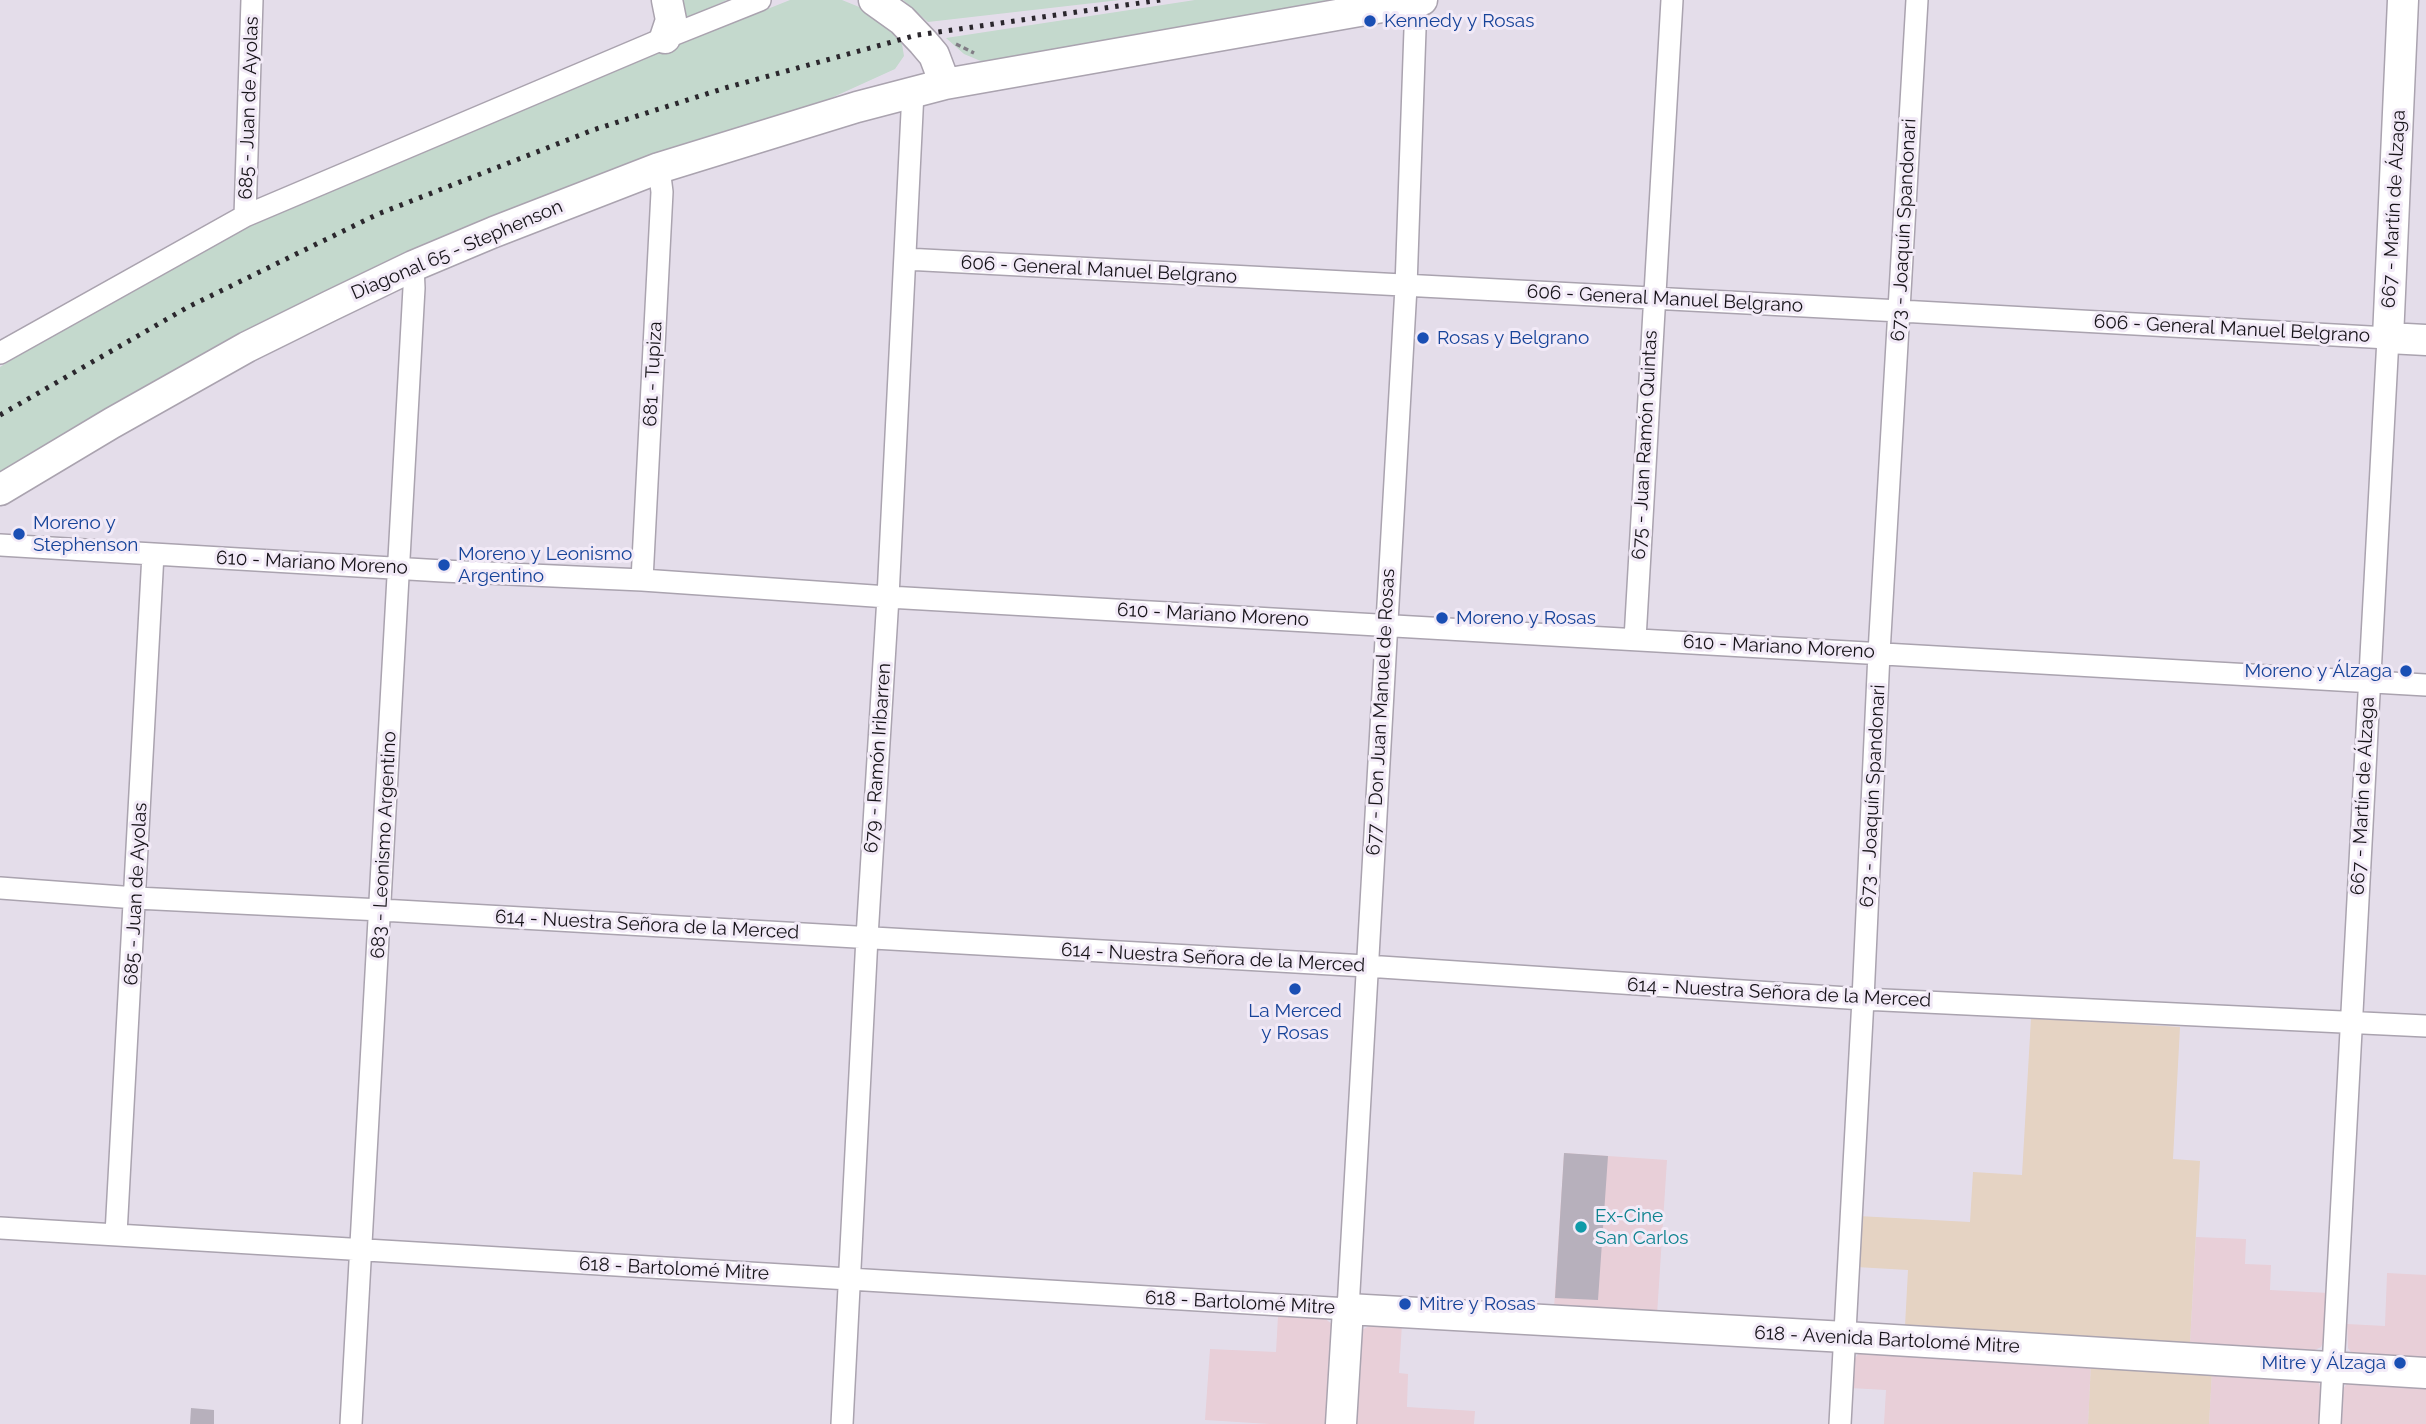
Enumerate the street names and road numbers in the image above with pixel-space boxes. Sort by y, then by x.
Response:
street label: 685 - Juan de Ayolas [234,16,264,200]
street label: 667 - Martín de Álzaga [2377,109,2411,309]
street label: 673 - Joaquín Spandonari [1887,118,1921,342]
street label: Diagonal 65 - Stephenson [348,195,566,305]
street label: 606 - General Manuel Belgrano [960,251,1238,289]
street label: 606 - General Manuel Belgrano [1526,280,1804,318]
street label: 606 - General Manuel Belgrano [2093,310,2371,348]
street label: 681 - Tupiza [639,321,667,427]
street label: 675 - Juan Ramón Quintas [1628,330,1662,560]
street label: 610 - Mariano Moreno [216,547,408,579]
street label: 677 - Don Juan Manuel de Rosas [1362,568,1400,856]
street label: 610 - Mariano Moreno [1117,599,1309,631]
street label: 610 - Mariano Moreno [1683,631,1875,663]
street label: 679 - Ramón Iribarren [860,662,896,854]
street label: 673 - Joaquín Spandonari [1856,684,1890,908]
street label: 667 - Martín de Álzaga [2346,696,2380,896]
street label: 683 - Leonismo Argentino [367,731,401,959]
street label: 685 - Juan de Ayolas [120,802,152,986]
street label: 614 - Nuestra Señora de la Merced [494,906,800,944]
street label: 614 - Nuestra Señora de la Merced [1060,939,1366,977]
street label: 614 - Nuestra Señora de la Merced [1626,974,1932,1012]
street label: 618 - Bartolomé Mitre [578,1253,770,1285]
street label: 618 - Bartolomé Mitre [1144,1287,1336,1319]
street label: 618 - Avenida Bartolomé Mitre [1754,1322,2020,1358]

